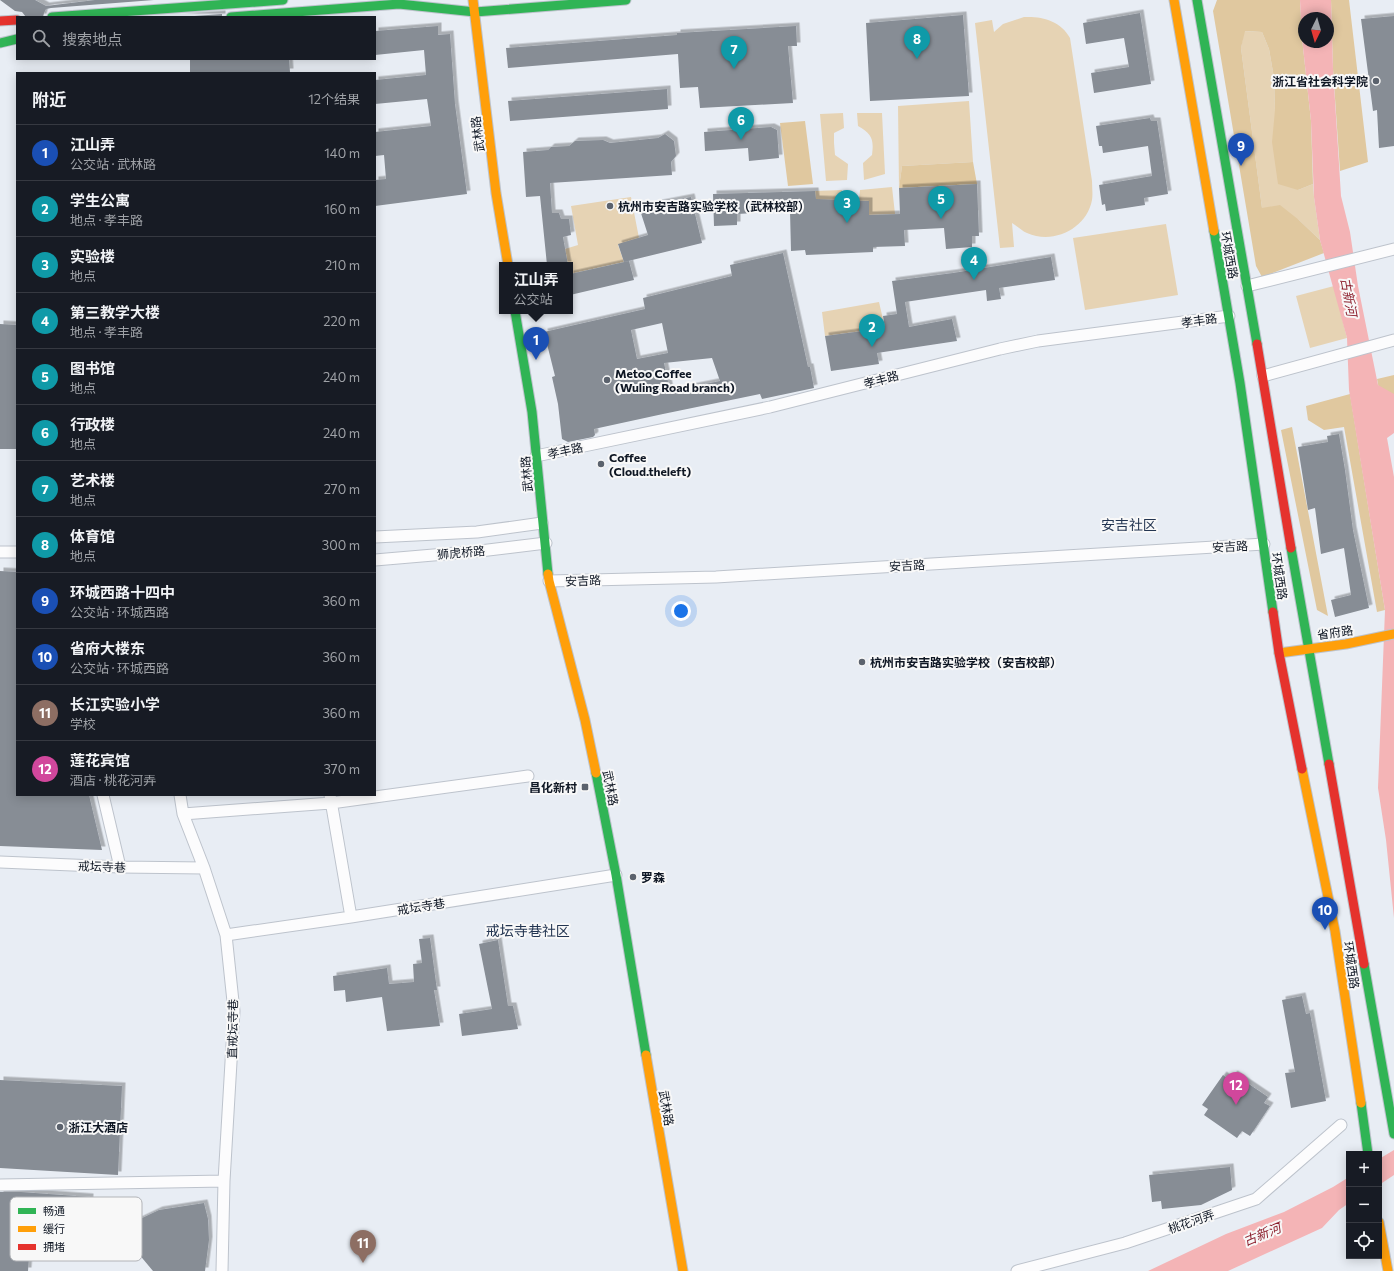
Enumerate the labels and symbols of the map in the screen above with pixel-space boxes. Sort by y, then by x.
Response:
north arrow [1298,12,1334,48]
pin: 8 [904,26,930,59]
pin: 7 [721,36,747,69]
place label: 浙江省社会科学院 [1272,74,1368,88]
marker: 浙江省社会科学院 [1371,76,1381,86]
pin: 6 [728,107,754,140]
street label: 武林路 [468,115,486,153]
pin: 9 [1228,133,1254,166]
pin: 5 [928,186,954,219]
pin: 3 [834,190,860,223]
place label: 杭州市安吉路实验学校（武林校部） [618,199,810,213]
marker: 杭州市安吉路实验学校（武林校部） [605,201,615,211]
street label: 环城西路 [1219,230,1241,280]
pin: 4 [961,247,987,280]
water label: 古新河 [1338,276,1361,321]
street label: 孝丰路 [1180,311,1218,329]
pin: 2 [859,314,885,347]
pin: 1 [523,327,549,360]
place label: Metoo Coffee (Wuling Road branch) [615,366,735,394]
street label: 孝丰路 [862,368,900,390]
marker: Metoo Coffee (Wuling Road branch) [602,375,612,385]
street label: 孝丰路 [546,439,584,461]
place label: Coffee (Cloud.theleft) [609,450,691,478]
street label: 武林路 [517,455,535,493]
marker: Coffee (Cloud.theleft) [596,459,606,469]
district label: 安吉社区 [1101,516,1157,533]
street label: 安吉路 [1212,538,1248,554]
street label: 狮虎桥路 [436,543,486,561]
street label: 环城西路 [1270,551,1290,601]
street label: 安吉路 [889,557,925,573]
street label: 安吉路 [565,572,601,588]
your location [671,601,691,621]
street label: 省府路 [1316,623,1354,641]
place label: 杭州市安吉路实验学校（安吉校部） [870,655,1062,669]
marker: 杭州市安吉路实验学校（安吉校部） [857,657,867,667]
street label: 武林路 [601,769,621,807]
place label: 昌化新村 [529,780,577,794]
marker: 昌化新村 [580,782,590,792]
street label: 戒坛寺巷 [78,858,126,874]
place label: 罗森 [641,870,665,884]
marker: 罗森 [628,872,638,882]
street label: 戒坛寺巷 [396,895,446,917]
pin: 10 [1312,897,1338,930]
district label: 戒坛寺巷社区 [486,922,570,939]
street label: 环城西路 [1342,940,1362,990]
street label: 直戒坛寺巷 [224,999,240,1059]
pin: 12 [1223,1072,1249,1105]
street label: 武林路 [657,1089,677,1127]
place label: 浙江大酒店 [68,1120,128,1134]
marker: 浙江大酒店 [55,1122,65,1132]
legend [10,1197,142,1261]
text: 畅通 [43,1204,65,1217]
street label: 桃花河弄 [1166,1207,1216,1235]
water label: 古新河 [1241,1218,1286,1249]
text: 缓行 [43,1222,65,1235]
pin: 11 [350,1230,376,1263]
text: 拥堵 [43,1240,65,1253]

